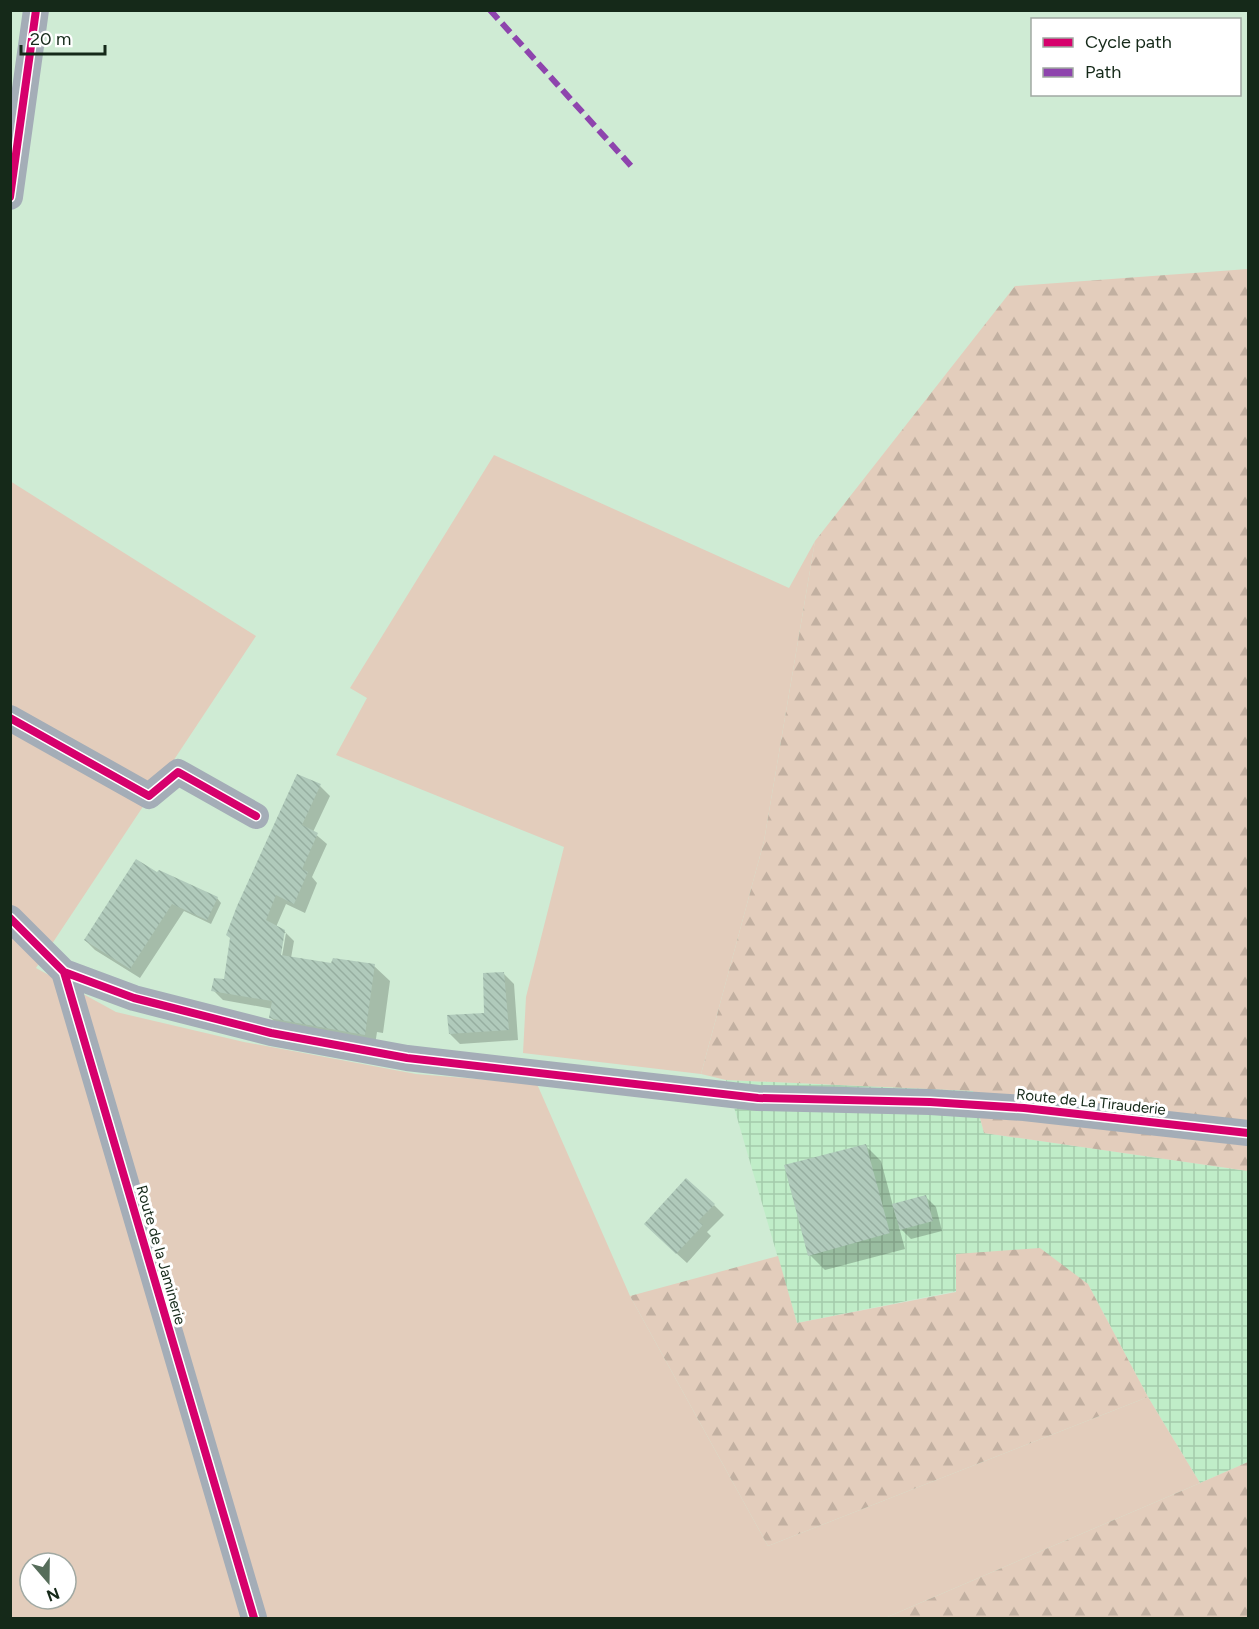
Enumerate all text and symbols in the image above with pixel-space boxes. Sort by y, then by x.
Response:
scale bar [21,18,105,56]
legend [1031,18,1241,96]
text: 20 m [30,28,71,50]
text: Cycle path [1085,31,1172,53]
text: Path [1085,61,1121,83]
street label: Route de La Tirauderie [1015,1085,1167,1119]
street label: Route de la Jaminerie [132,1183,190,1327]
north arrow [18,1551,78,1611]
text: N [44,1584,62,1606]

